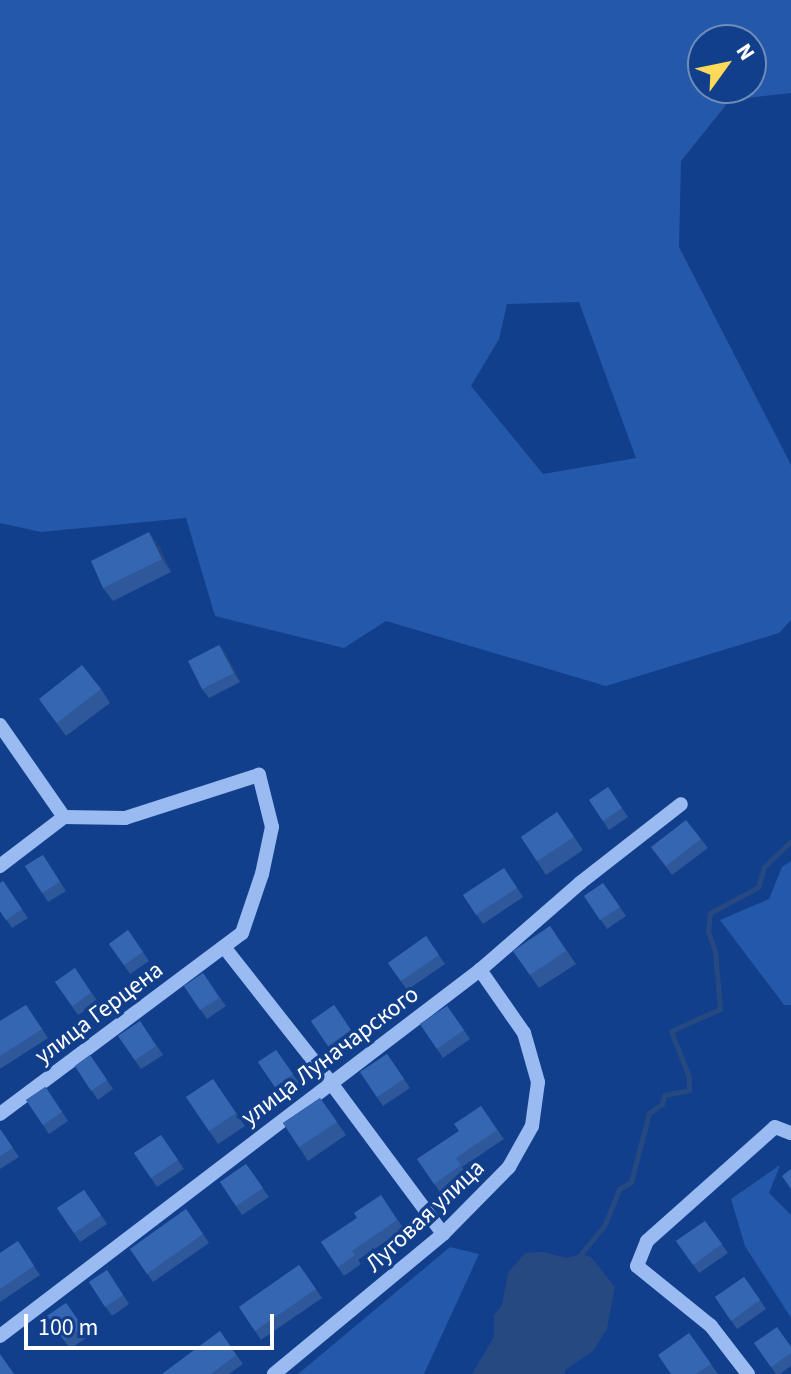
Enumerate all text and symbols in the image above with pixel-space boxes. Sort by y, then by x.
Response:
north arrow [687,24,767,104]
text: N [728,37,763,67]
street label: улица Герцена [29,955,169,1071]
street label: улица Луначарского [236,980,424,1132]
street label: Луговая улица [359,1153,491,1279]
scale bar [28,1298,278,1348]
text: 100 m [38,1310,98,1345]

